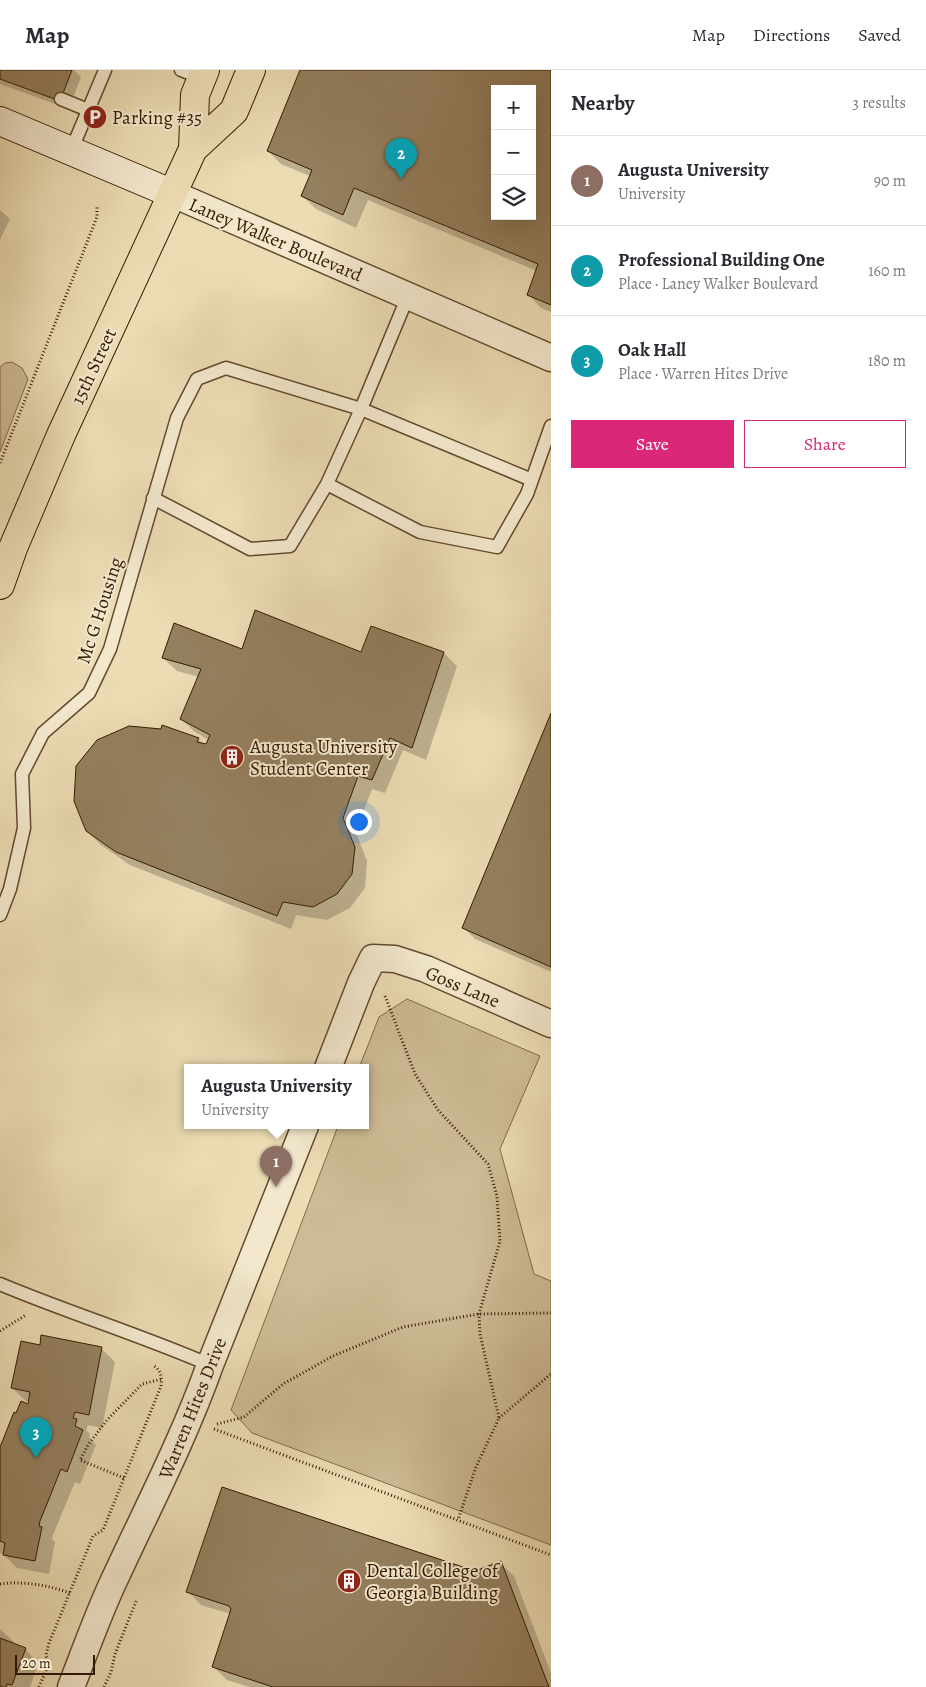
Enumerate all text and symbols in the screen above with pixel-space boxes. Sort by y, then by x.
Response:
text: Map [25,19,69,51]
text: Map [692,23,725,47]
text: Directions [753,23,830,47]
text: Saved [858,23,901,47]
map controls [491,85,536,220]
button: + [491,85,536,130]
text: Nearby [571,89,634,117]
text: 3 results [852,92,906,114]
parking icon: Parking #35 [82,104,108,130]
place label: Parking #35 [112,105,202,131]
button: − [491,130,536,175]
pin: 2 [385,138,417,179]
text: Augusta University [618,157,769,183]
text: 1 [584,170,590,192]
text: 90 m [874,170,906,192]
button: layers [491,175,536,220]
text: University [618,183,685,205]
street label: Laney Walker Boulevard [185,192,367,289]
text: Professional Building One [618,247,825,273]
text: 2 [583,260,591,282]
text: 160 m [868,260,906,282]
text: Place · Laney Walker Boulevard [618,273,818,295]
street label: 15th Street [65,324,123,409]
text: Oak Hall [618,337,686,363]
text: 3 [584,350,590,372]
text: 180 m [868,350,906,372]
text: Place · Warren Hites Drive [618,363,788,385]
button: Save [571,420,734,468]
button: Share [744,420,906,468]
street label: Mc G Housing [70,553,130,667]
place label: Augusta University Student Center [249,734,398,782]
building icon: Augusta University Student Center [219,744,245,770]
your location [346,809,372,835]
street label: Goss Lane [422,960,504,1014]
popup [184,1064,369,1129]
text: Augusta University [201,1073,352,1099]
text: University [201,1099,269,1121]
pin: 1 [260,1146,292,1187]
street label: Warren Hites Drive [152,1334,233,1484]
pin: 3 [20,1417,52,1458]
place label: Dental College of Georgia Building [366,1558,501,1606]
building icon: Dental College of Georgia Building [336,1568,362,1594]
scale bar [15,1652,95,1675]
text: 20 m [22,1654,51,1673]

